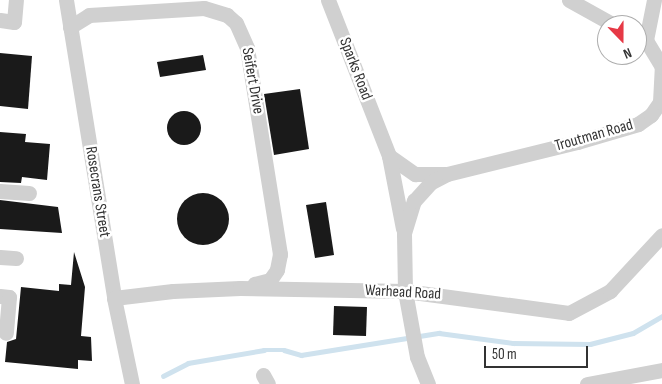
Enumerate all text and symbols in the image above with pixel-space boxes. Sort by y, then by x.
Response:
north arrow [597,15,647,65]
street label: Sparks Road [334,35,376,103]
text: N [621,44,634,63]
street label: Seifert Drive [237,46,267,116]
street label: Troutman Road [553,116,635,156]
street label: Rosecrans Street [80,145,114,239]
street label: Warhead Road [365,281,441,305]
scale bar [487,336,591,368]
text: 50 m [492,345,517,364]

